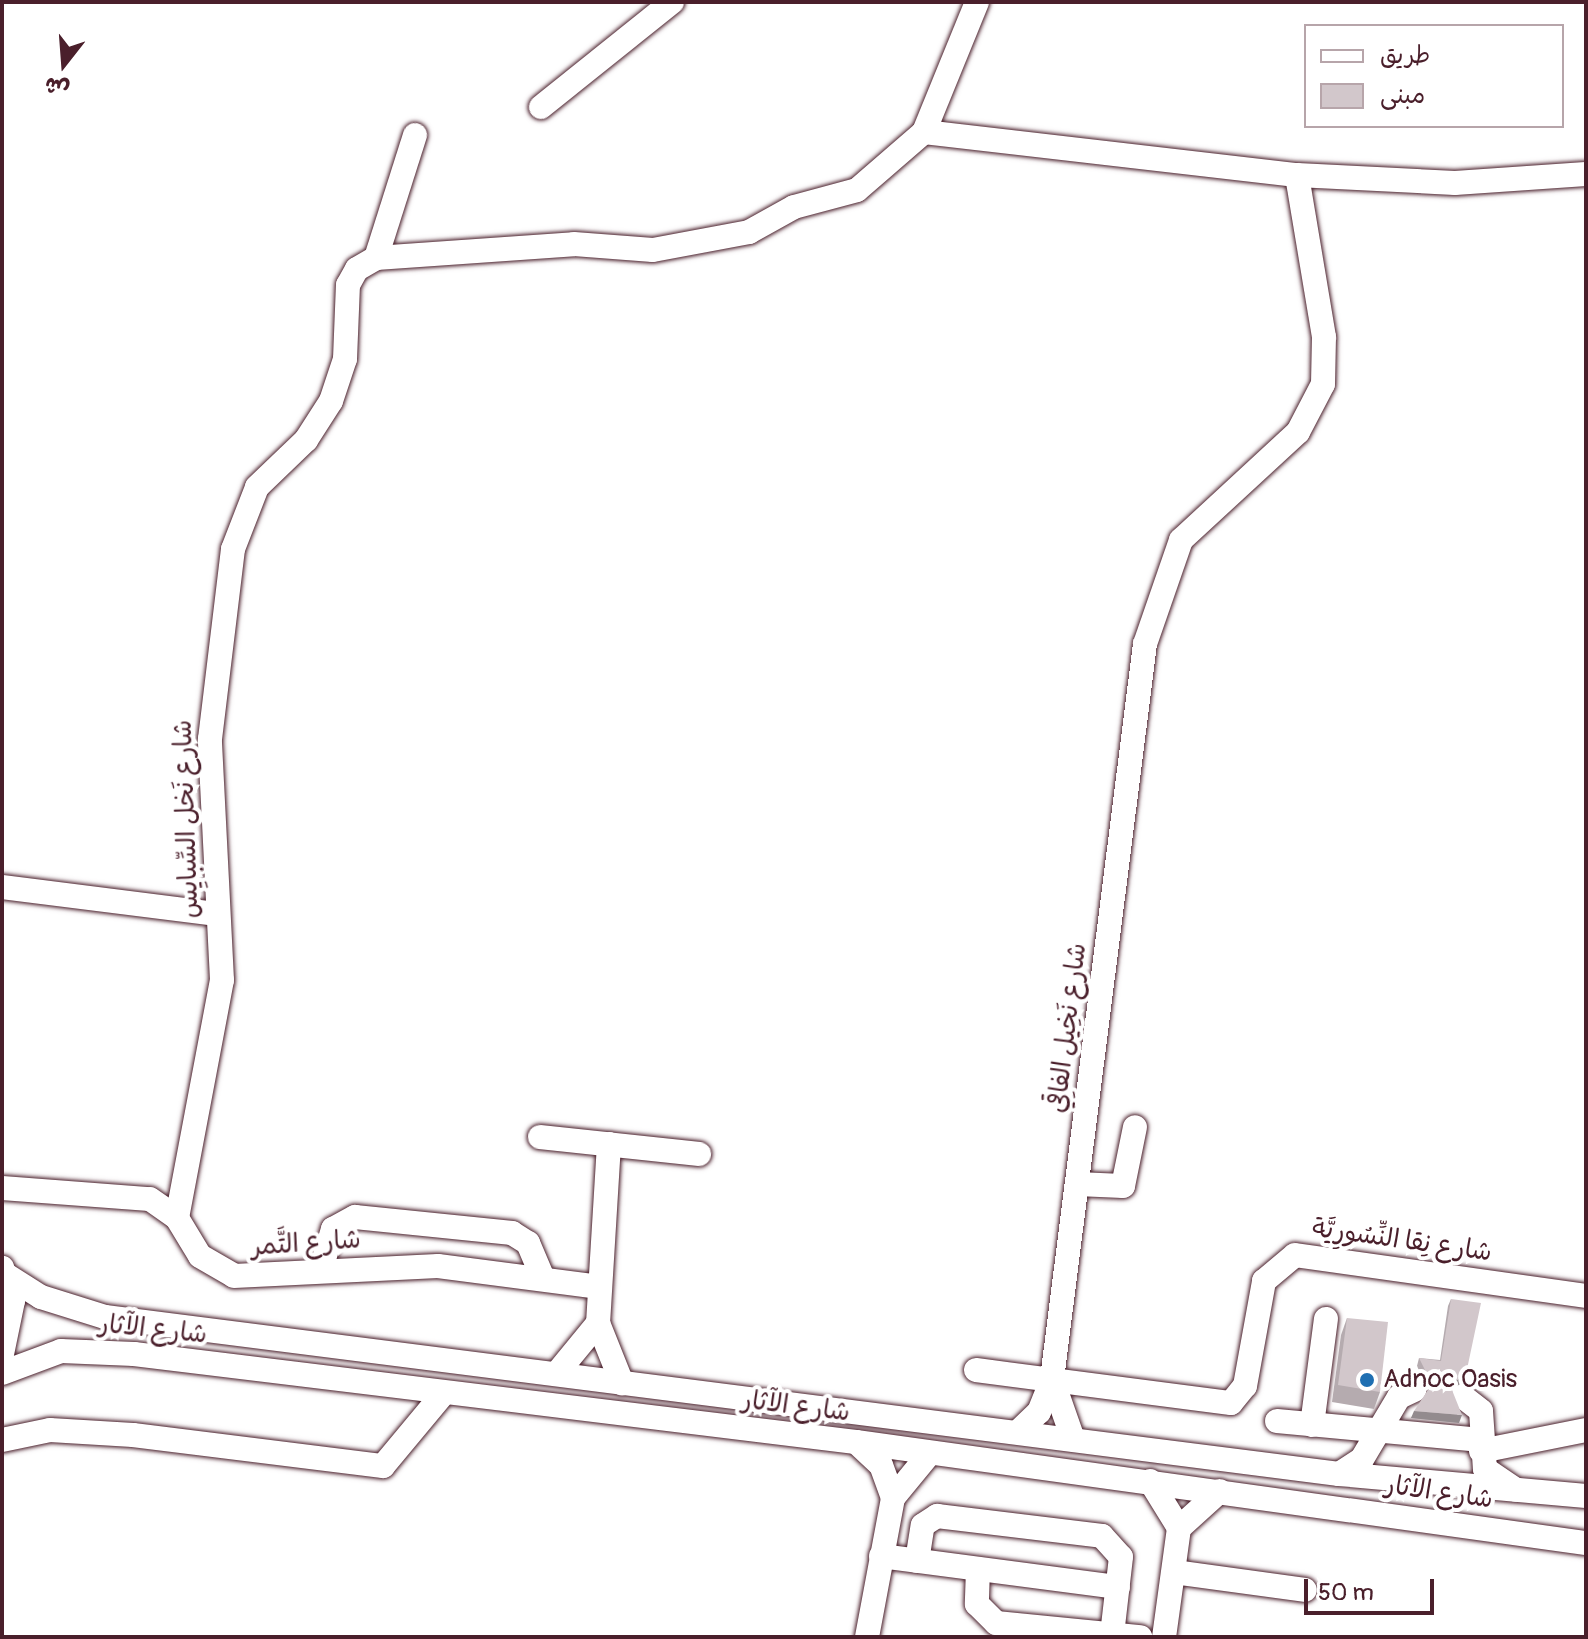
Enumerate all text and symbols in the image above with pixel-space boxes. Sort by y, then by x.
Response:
north arrow [24,24,104,104]
legend [1304,24,1564,128]
text: طريق [1380,41,1430,70]
text: ش [41,70,73,104]
text: مبنى [1380,81,1425,110]
street label: شارع نَخل السِّبايِس [168,719,206,919]
street label: شارع نَخِيل الفاقِي [1042,941,1094,1115]
street label: شارع نِقا النِّسُورِيَّة [1310,1213,1494,1269]
street label: شارع التَّمر [250,1225,362,1263]
street label: شارع الآثار [97,1309,209,1351]
place label: Adnoc Oasis [1383,1364,1517,1396]
marker: Adnoc Oasis [1358,1371,1376,1389]
street label: شارع الآثار [740,1385,852,1429]
street label: شارع الآثار [1383,1470,1495,1516]
scale bar [1308,1563,1438,1613]
text: 50 m [1318,1578,1374,1607]

